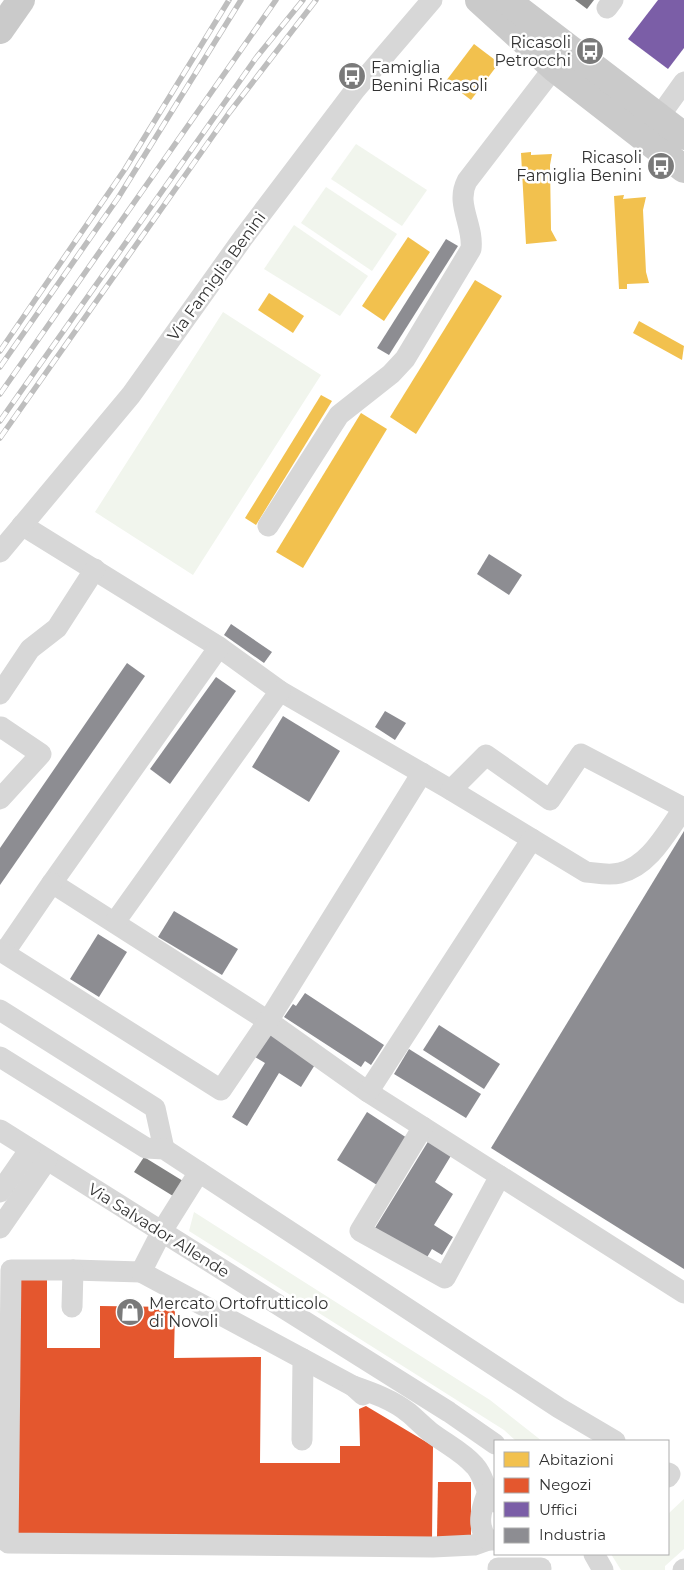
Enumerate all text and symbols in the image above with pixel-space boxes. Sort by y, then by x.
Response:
place label: Ricasoli Petrocchi [494,33,571,70]
bus stop icon: Ricasoli Petrocchi [575,36,605,66]
place label: Famiglia Benini Ricasoli [371,58,488,95]
bus stop icon: Famiglia Benini Ricasoli [337,61,367,91]
place label: Ricasoli Famiglia Benini [516,148,642,185]
bus stop icon: Ricasoli Famiglia Benini [646,151,676,181]
street label: Via Famiglia Benini [163,208,270,344]
street label: Via Salvador Allende [85,1179,233,1282]
place label: Mercato Ortofrutticolo di Novoli [149,1294,328,1331]
shop icon: Mercato Ortofrutticolo di Novoli [115,1297,145,1327]
legend [494,1440,669,1555]
text: Abitazioni [539,1450,614,1469]
text: Negozi [539,1475,592,1494]
text: Uffici [539,1500,577,1519]
text: Industria [539,1525,606,1544]

